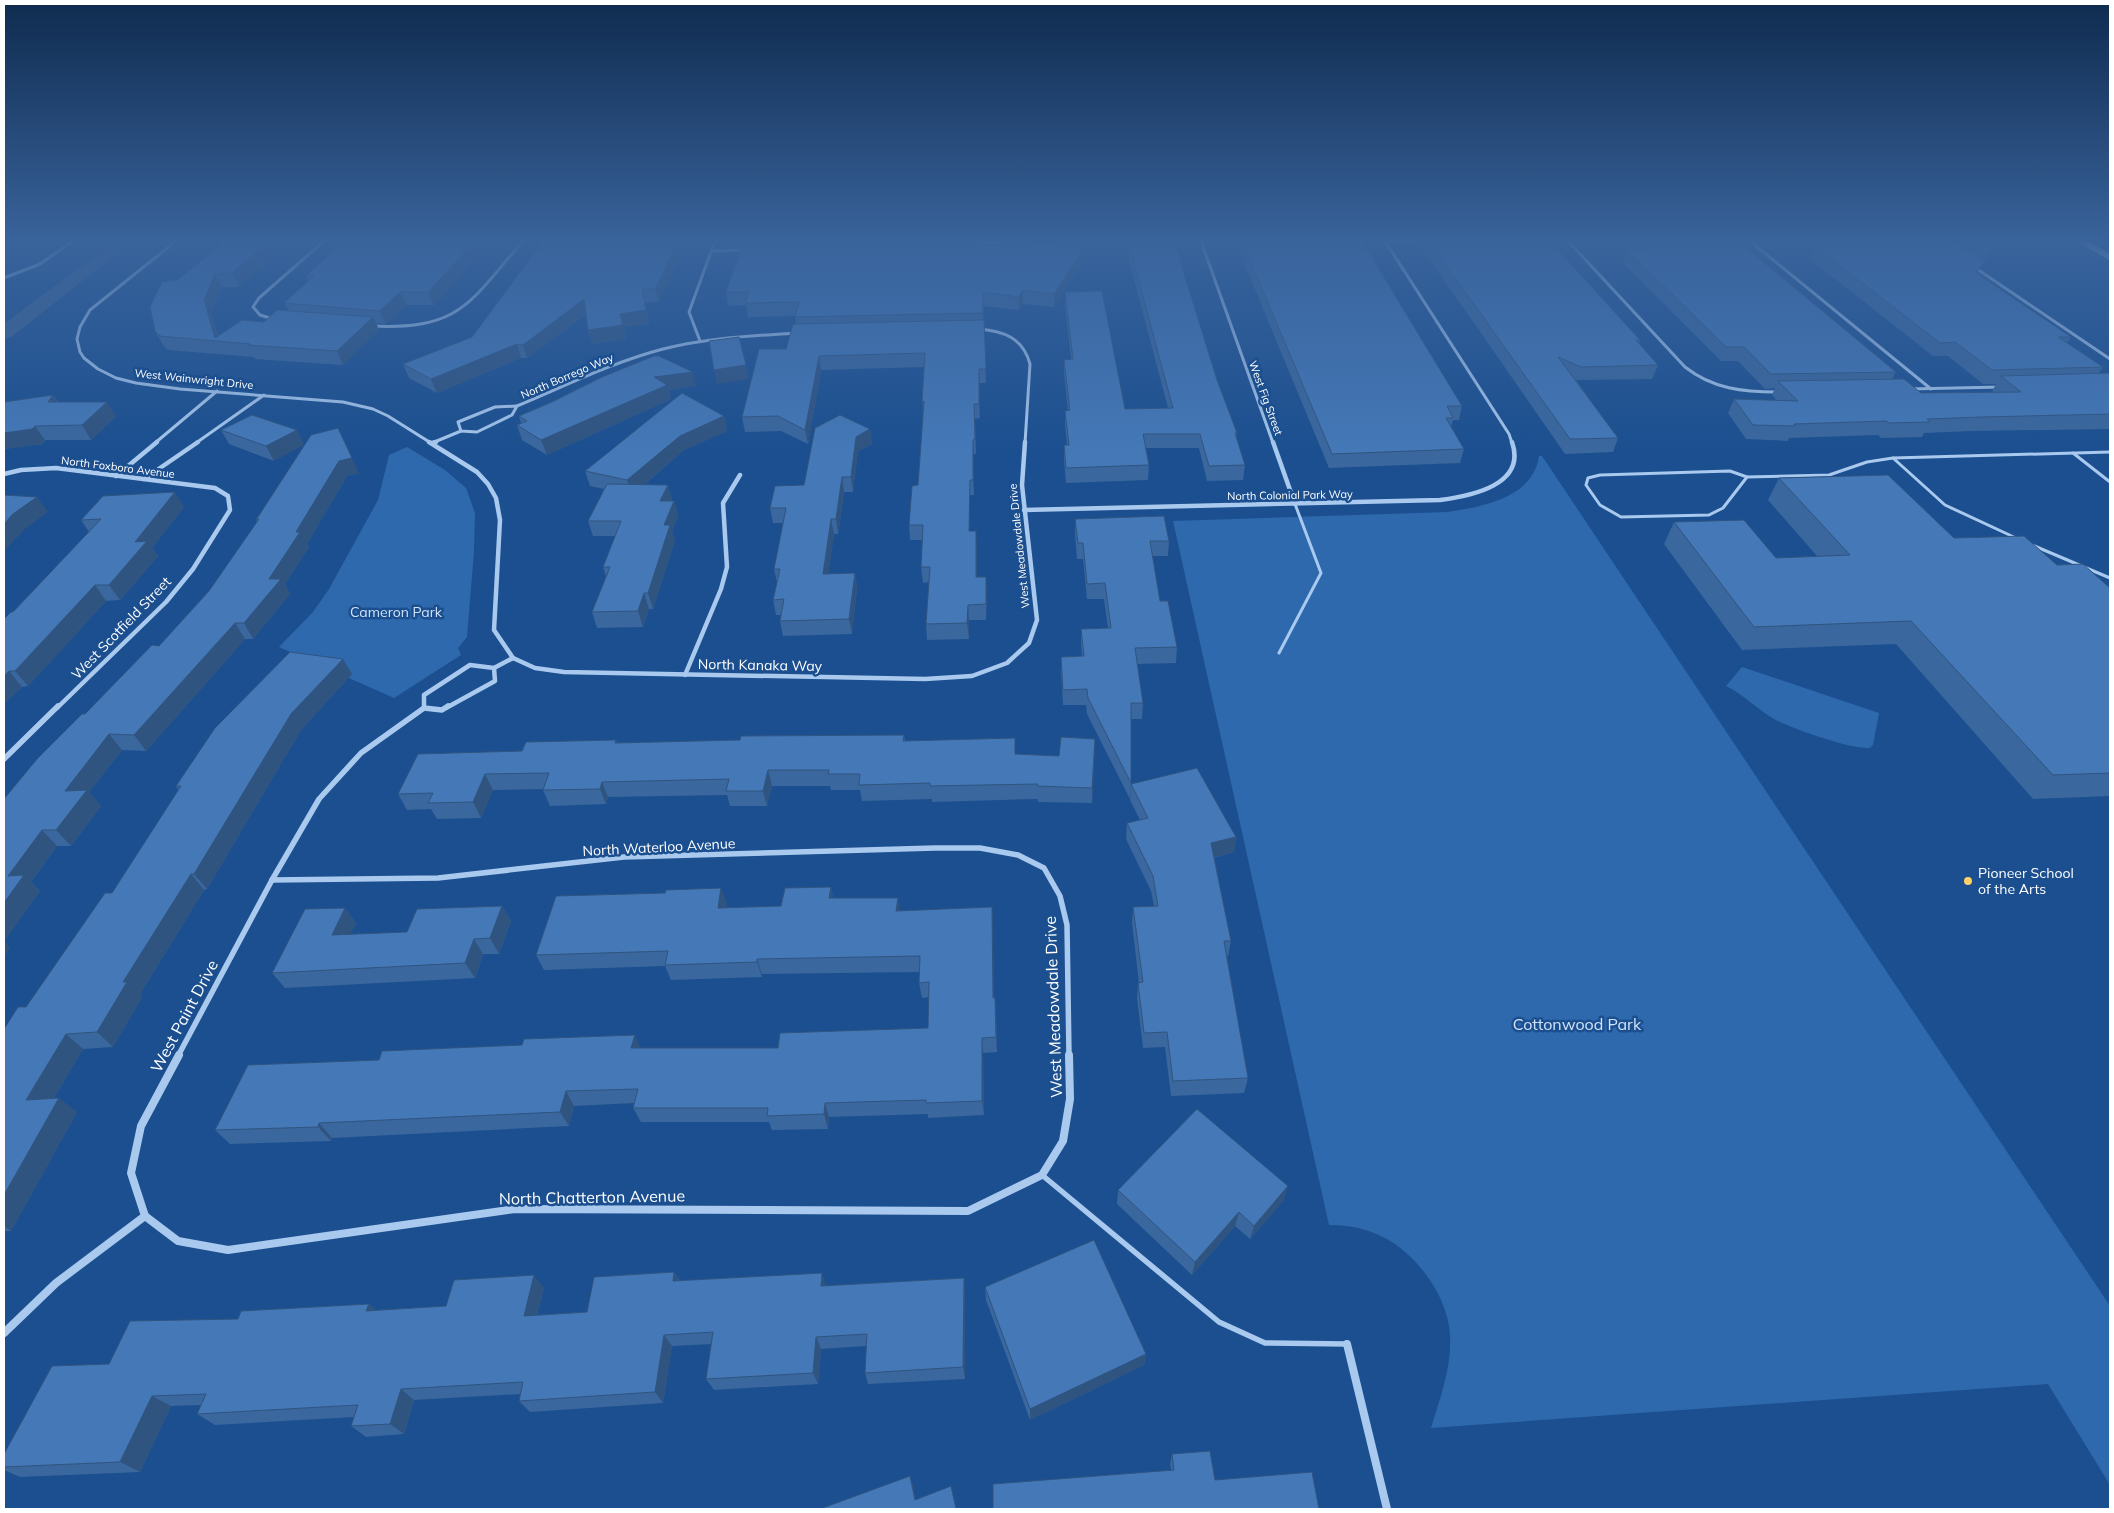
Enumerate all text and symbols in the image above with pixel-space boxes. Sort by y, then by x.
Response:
street label: North Borrego Way [519,350,616,402]
street label: West Fig Street [1246,359,1286,437]
street label: West Wainwright Drive [134,366,254,392]
street label: North Foxboro Avenue [60,453,176,481]
street label: West Meadowdale Drive [1005,483,1033,609]
street label: North Colonial Park Way [1227,487,1353,503]
street label: West Scotfield Street [67,573,175,683]
park label: Cameron Park [350,603,443,621]
street label: North Kanaka Way [698,655,823,675]
street label: North Waterloo Avenue [582,834,736,860]
place label: Pioneer School of the Arts [1978,864,2074,898]
marker: Pioneer School of the Arts [1962,875,1974,887]
street label: West Meadowdale Drive [1040,916,1066,1098]
street label: West Paint Drive [146,956,222,1076]
park label: Cottonwood Park [1513,1014,1642,1034]
street label: North Chatterton Avenue [499,1185,685,1209]

